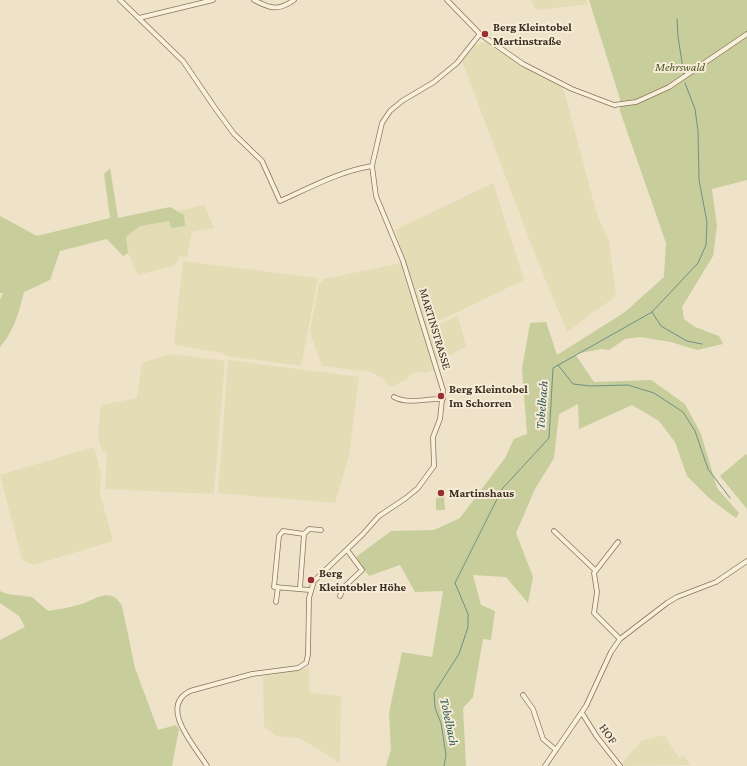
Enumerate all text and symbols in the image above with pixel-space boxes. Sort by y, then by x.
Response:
place label: Berg Kleintobel Martinstraße [493,20,572,48]
marker: Berg Kleintobel Martinstraße [480,29,490,39]
park label: Mehrswald [655,60,705,74]
street label: MARTINSTRASSE [416,287,454,371]
water label: Tobelbach [533,380,551,430]
place label: Berg Kleintobel Im Schorren [449,382,528,410]
marker: Berg Kleintobel Im Schorren [436,391,446,401]
place label: Martinshaus [449,486,514,500]
marker: Martinshaus [436,488,446,498]
place label: Berg Kleintobler Höhe [319,566,406,594]
marker: Berg Kleintobler Höhe [306,575,316,585]
water label: Tobelbach [436,697,462,747]
street label: HOF [596,721,620,747]

